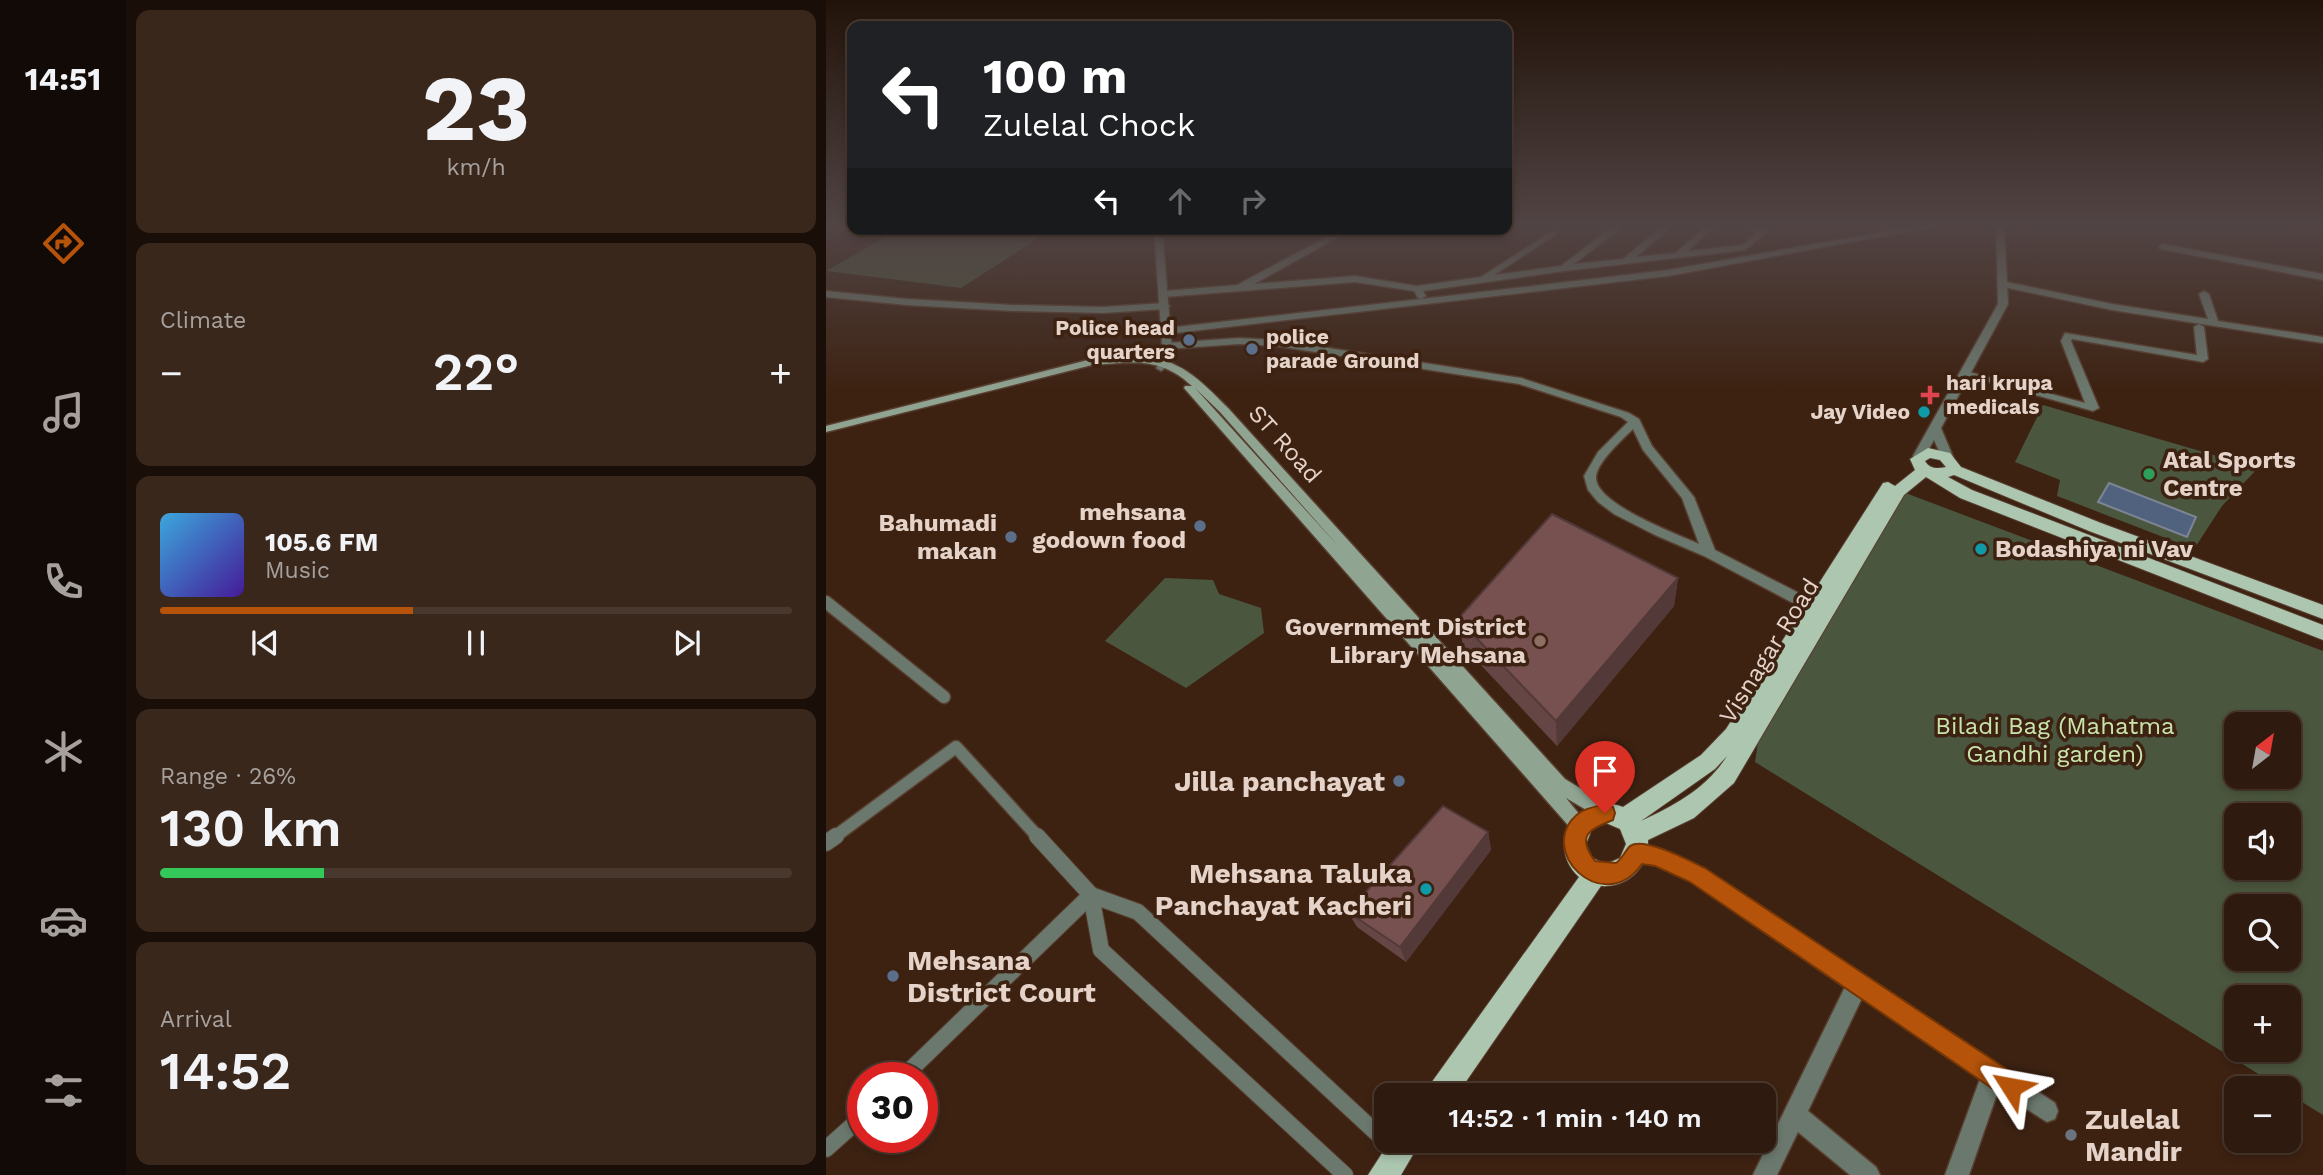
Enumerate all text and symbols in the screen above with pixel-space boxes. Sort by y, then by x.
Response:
text: 100 m [983,47,1127,105]
icon: left [868,49,959,140]
text: 23 [422,55,530,162]
text: 14:51 [25,60,101,98]
text: Zulelal Chock [983,106,1195,144]
text: km/h [446,154,506,181]
icon: left [1088,182,1126,220]
icon: ahead [1161,182,1199,220]
icon: right [1234,182,1272,220]
icon: directions [39,219,88,268]
text: Climate [160,307,246,334]
place label: Police head quarters [1055,315,1175,364]
place label: police parade Ground [1266,324,1419,373]
marker: Police head quarters [1181,332,1197,348]
marker: police parade Ground [1244,341,1260,357]
text: 22° [433,342,519,403]
text: − [160,351,183,395]
text: + [769,351,792,395]
place label: hari krupa medicals [1946,370,2053,419]
marker: hari krupa medicals [1920,385,1940,405]
icon: music [39,388,88,437]
street label: ST Road [1243,399,1327,489]
place label: Jay Video [1811,399,1910,424]
marker: Jay Video [1916,404,1932,420]
place label: Atal Sports Centre [2163,446,2296,502]
marker: Atal Sports Centre [2141,466,2157,482]
place label: mehsana godown food [1032,498,1186,554]
place label: Bahumadi makan [879,509,997,565]
marker: mehsana godown food [1192,518,1208,534]
text: 105.6 FM [265,527,378,557]
marker: Bahumadi makan [1003,529,1019,545]
place label: Bodashiya ni Vav [1995,535,2194,563]
marker: Bodashiya ni Vav [1973,541,1989,557]
icon: phone [39,557,88,606]
text: Music [265,557,330,584]
street label: Visnagar Road [1713,573,1825,729]
place label: Government District Library Mehsana [1285,613,1527,669]
icon: previous [246,624,284,662]
icon: pause [457,624,495,662]
icon: next [668,624,706,662]
marker: Government District Library Mehsana [1532,633,1548,649]
park label: Biladi Bag (Mahatma Gandhi garden) [1935,712,2175,768]
north arrow [2224,712,2301,789]
map controls [2224,712,2301,1153]
icon: climate [39,727,88,776]
pin [1575,741,1635,813]
icon: arrive [1586,752,1624,790]
text: Range · 26% [160,763,296,790]
place label: Jilla panchayat [1174,765,1385,798]
marker: Jilla panchayat [1391,773,1407,789]
text: 130 km [160,798,342,859]
button: sound [2224,803,2301,880]
place label: Mehsana Taluka Panchayat Kacheri [1155,857,1413,922]
marker: Mehsana Taluka Panchayat Kacheri [1418,881,1434,897]
button: search [2224,894,2301,971]
icon: car [39,896,88,945]
place label: Mehsana District Court [907,944,1096,1009]
marker: Mehsana District Court [885,968,901,984]
button: + [2224,985,2301,1062]
text: Arrival [160,1006,232,1033]
text: 14:52 [160,1041,291,1102]
position arrow [1974,1050,2048,1124]
speed limit sign: 30 [847,1062,938,1153]
icon: filters [39,1066,88,1115]
button: − [2224,1076,2301,1153]
text: 14:52 · 1 min · 140 m [1448,1103,1702,1133]
place label: Zulelal Mandir [2085,1103,2182,1168]
marker: Zulelal Mandir [2063,1127,2079,1143]

